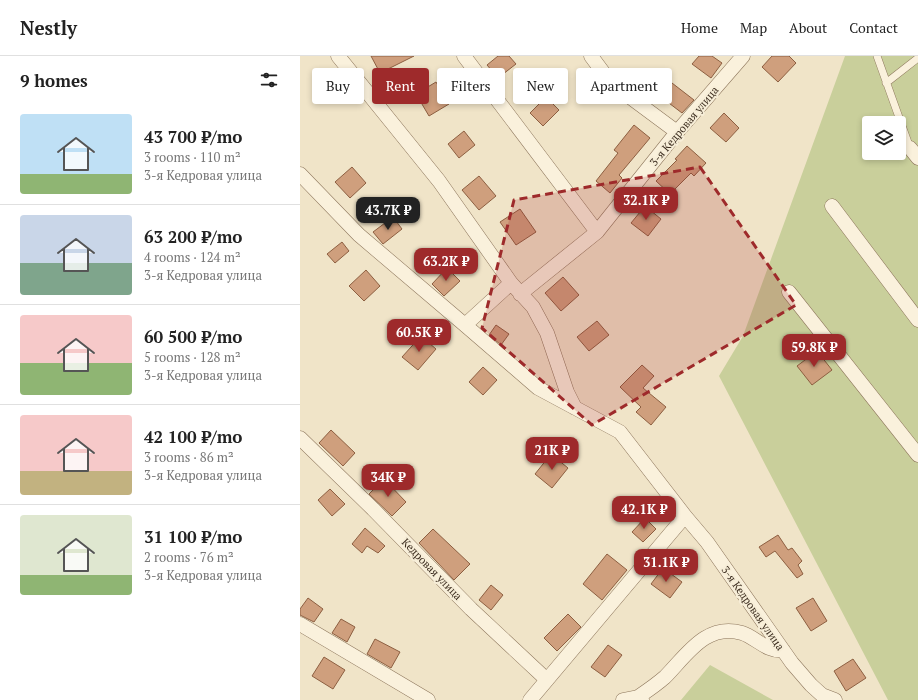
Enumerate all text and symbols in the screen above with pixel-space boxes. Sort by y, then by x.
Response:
text: Nestly [20,15,77,40]
text: Home [681,18,718,37]
text: Map [740,18,767,37]
text: About [789,18,827,37]
text: Contact [849,18,898,37]
chip: Buy [312,68,364,104]
chip: Rent [372,68,429,104]
chip: Filters [437,68,505,104]
chip: New [513,68,568,104]
chip: Apartment [576,68,672,104]
text: 9 homes [20,69,88,92]
icon: filters [258,69,280,91]
street label: 3-я Кедровая улица [647,83,722,169]
map controls [862,116,906,160]
button: layers [862,116,906,160]
text: 43 700 ₽/mo [144,125,242,148]
icon: home [52,130,100,178]
text: 3 rooms · 110 m² [144,148,241,166]
text: 3-я Кедровая улица [144,166,262,184]
pin: 32.1K ₽ [609,187,683,221]
text: 32.1K ₽ [623,191,669,209]
pin: 43.7K ₽ [351,197,425,231]
text: 43.7K ₽ [365,201,411,219]
text: 63 200 ₽/mo [144,225,242,248]
icon: home [52,231,100,279]
text: 4 rooms · 124 m² [144,248,241,266]
pin: 63.2K ₽ [409,248,483,282]
text: 63.2K ₽ [423,252,469,270]
text: 3-я Кедровая улица [144,266,262,284]
pin: 60.5K ₽ [382,319,456,353]
text: 60.5K ₽ [396,323,442,341]
text: 60 500 ₽/mo [144,325,242,348]
icon: home [52,331,100,379]
pin: 59.8K ₽ [777,334,851,368]
text: 59.8K ₽ [791,338,837,356]
text: 5 rooms · 128 m² [144,348,241,366]
text: 3-я Кедровая улица [144,366,262,384]
text: 42 100 ₽/mo [144,425,242,448]
icon: home [52,431,100,479]
pin: 21K ₽ [524,437,580,471]
text: 21K ₽ [535,441,569,459]
text: 3 rooms · 86 m² [144,448,234,466]
pin: 34K ₽ [360,464,416,498]
text: 3-я Кедровая улица [144,466,262,484]
text: 34K ₽ [371,468,405,486]
pin: 42.1K ₽ [607,496,681,530]
text: 42.1K ₽ [621,500,667,518]
text: 31 100 ₽/mo [144,525,242,548]
icon: home [52,531,100,579]
street label: Кедровая улица [399,535,465,603]
text: 2 rooms · 76 m² [144,548,234,566]
pin: 31.1K ₽ [629,549,703,583]
text: 31.1K ₽ [643,553,689,571]
street label: 3-я Кедровая улица [719,563,788,653]
text: 3-я Кедровая улица [144,566,262,584]

